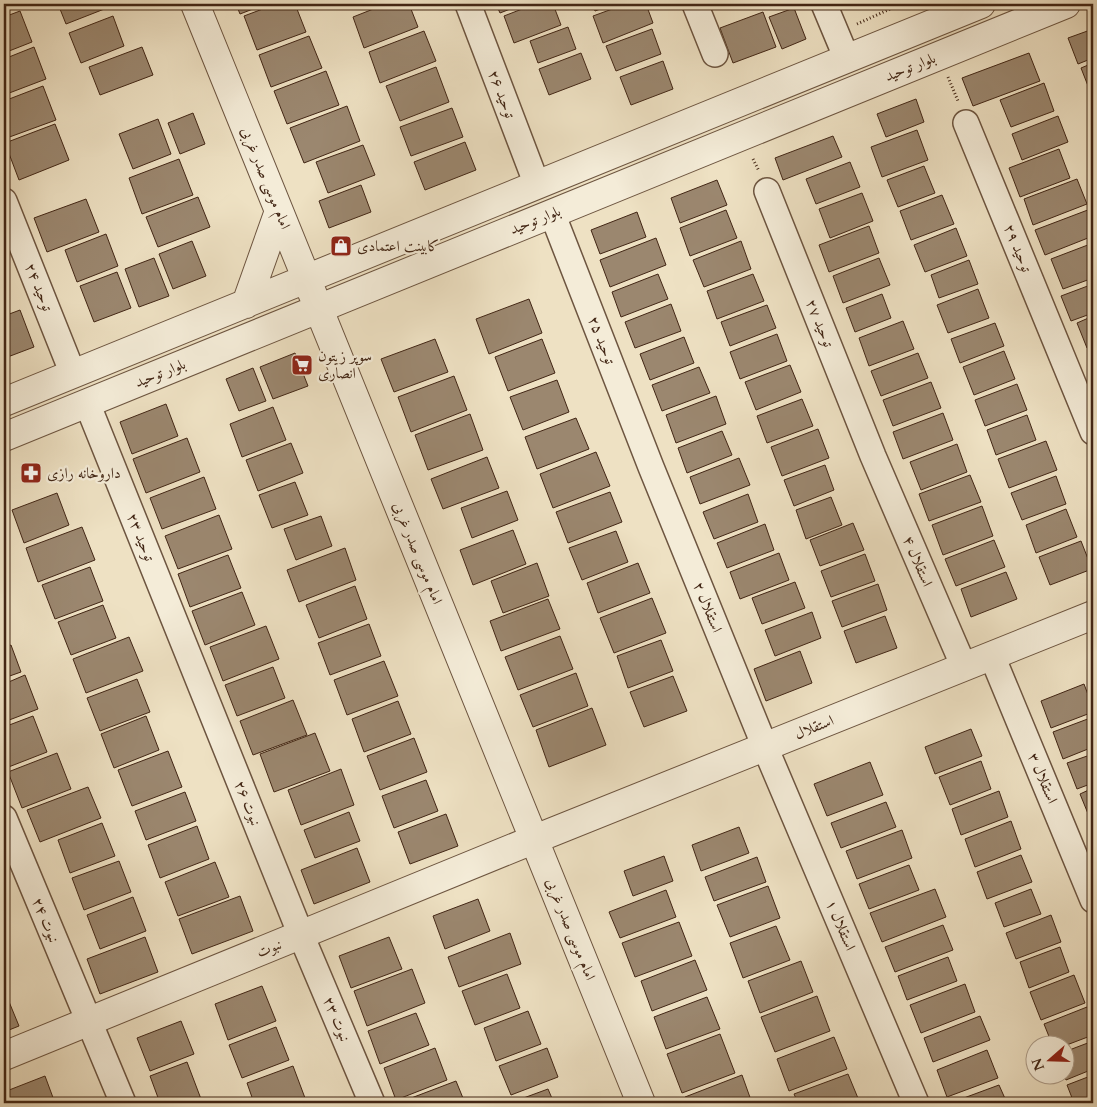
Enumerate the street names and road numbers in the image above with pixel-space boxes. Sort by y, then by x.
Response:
street label: بلوار توحید [882,48,939,86]
street label: توحید ۲۶ [484,67,520,121]
street label: امام موسی صدر غربی [234,124,296,233]
street label: بلوار توحید [507,201,564,239]
street label: توحید ۲۹ [999,221,1037,275]
street label: توحید ۲۴ [20,260,58,314]
street label: توحید ۲۷ [801,296,839,350]
street label: توحید ۲۵ [584,313,620,367]
street label: بلوار توحید [132,354,189,392]
street label: امام موسی صدر غربی [386,499,448,608]
street label: توحید ۲۳ [122,510,160,564]
street label: استقلال ۴ [898,533,938,589]
street label: استقلال ۲ [689,579,727,635]
street label: استقلال [791,710,837,744]
street label: استقلال ۳ [1023,750,1063,806]
street label: نبوت ۲۶ [230,777,266,829]
street label: امام موسی صدر غربی [539,875,601,984]
street label: نبوت ۲۴ [28,894,64,946]
street label: استقلال ۱ [821,897,861,953]
street label: نبوت [253,934,285,962]
street label: نبوت ۲۳ [319,993,355,1045]

